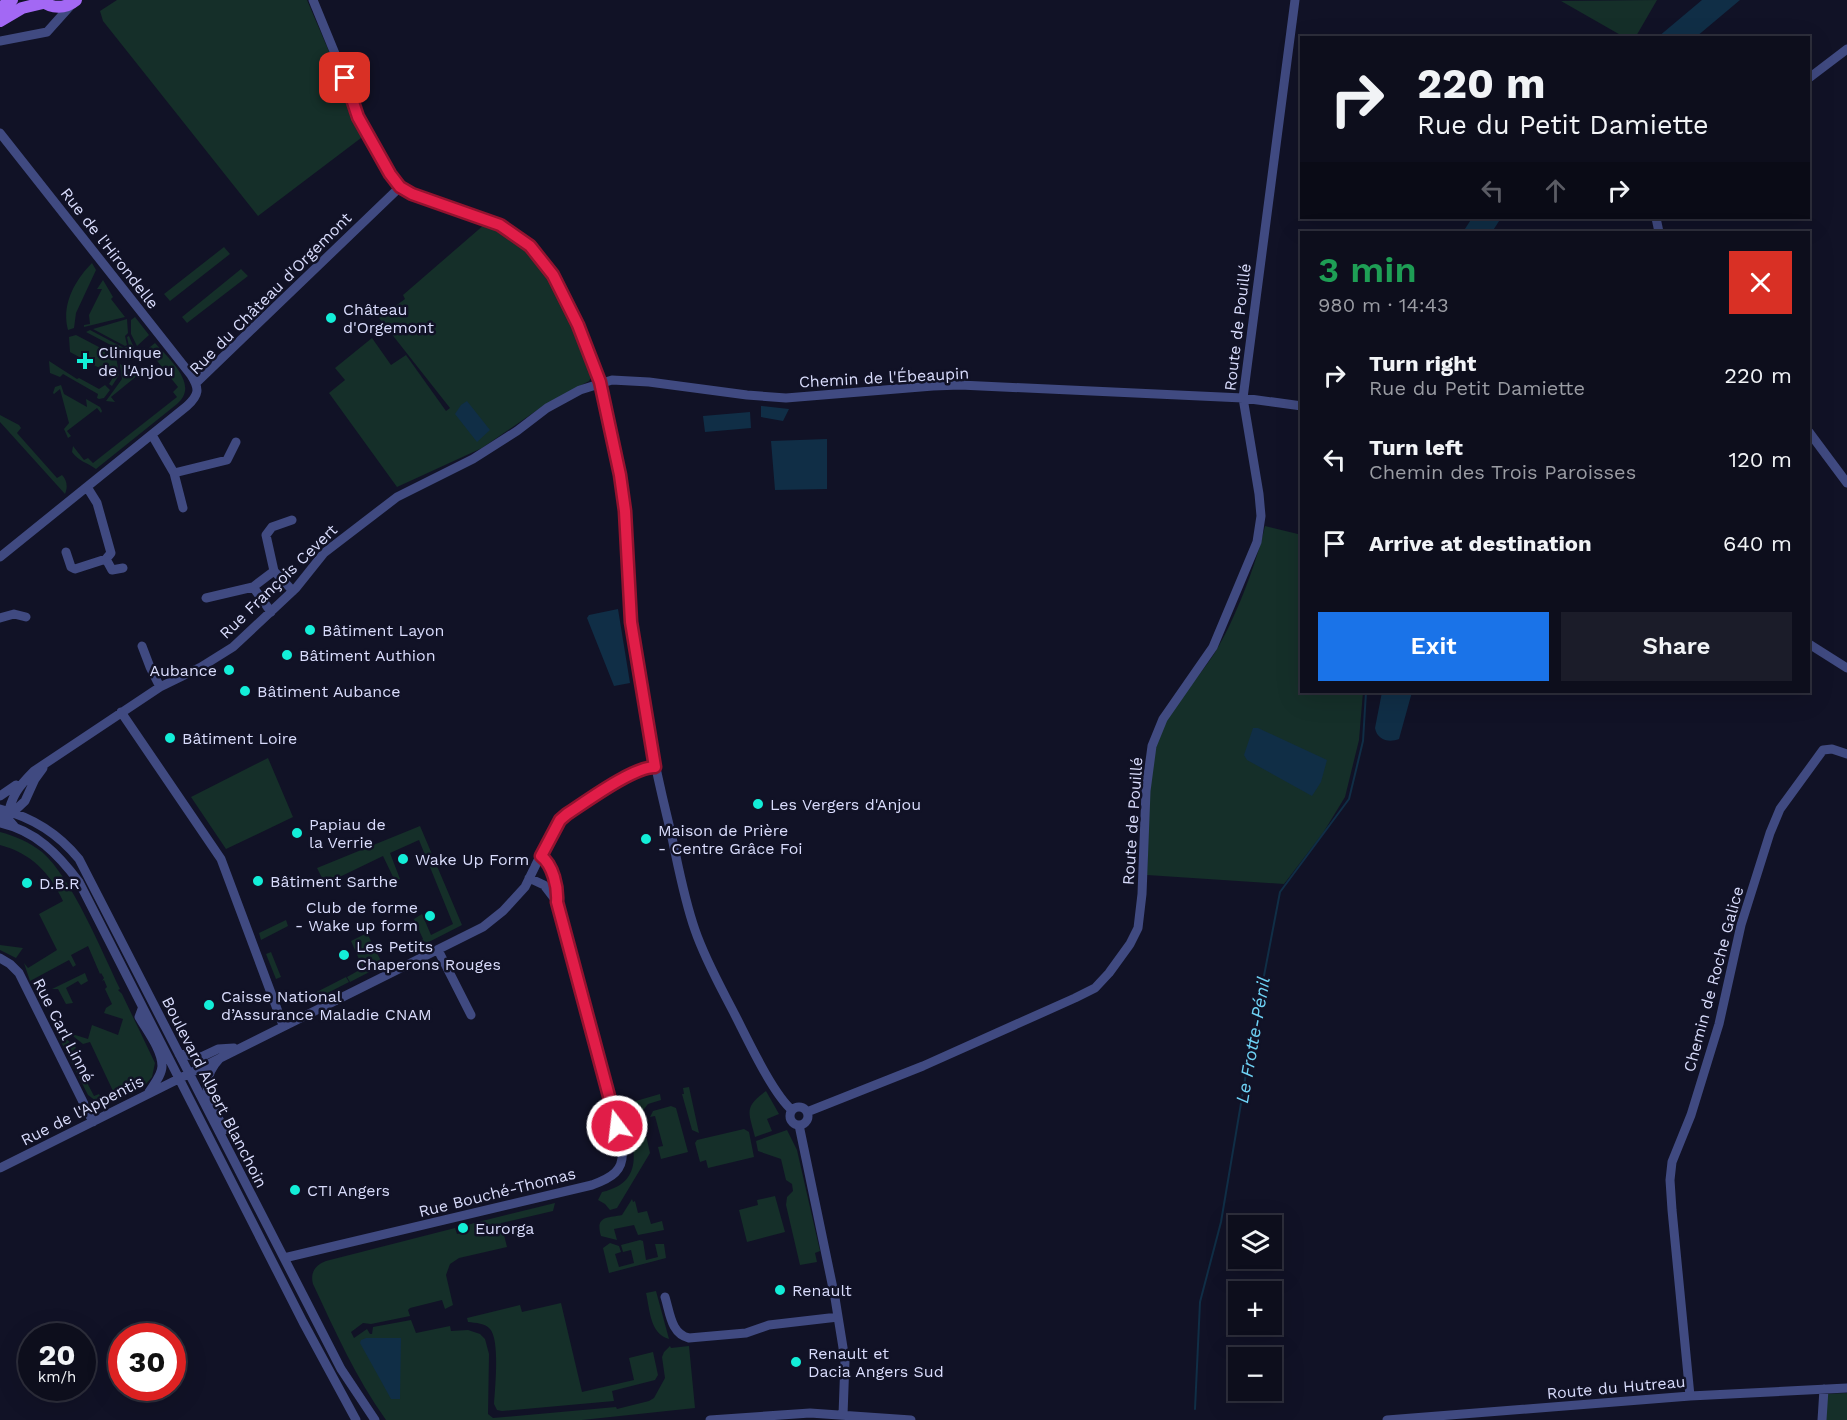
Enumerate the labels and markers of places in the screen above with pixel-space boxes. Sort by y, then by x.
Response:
pin [319,52,370,103]
place label: Château d'Orgemont [343,300,434,337]
marker: Château d'Orgemont [324,311,338,325]
place label: Clinique de l'Anjou [98,343,174,380]
marker: Clinique de l'Anjou [76,352,94,370]
place label: Bâtiment Layon [322,621,445,640]
marker: Bâtiment Layon [303,623,317,637]
place label: Bâtiment Authion [299,646,436,665]
marker: Bâtiment Authion [280,648,294,662]
place label: Aubance [150,661,217,680]
marker: Aubance [222,663,236,677]
place label: Bâtiment Aubance [257,682,400,701]
marker: Bâtiment Aubance [238,684,252,698]
place label: Bâtiment Loire [182,729,297,748]
marker: Bâtiment Loire [163,731,177,745]
place label: Les Vergers d'Anjou [770,795,921,814]
marker: Les Vergers d'Anjou [751,797,765,811]
place label: Papiau de la Verrie [309,815,386,852]
place label: Maison de Prière - Centre Grâce Foi [658,821,803,858]
marker: Papiau de la Verrie [290,826,304,840]
marker: Maison de Prière - Centre Grâce Foi [639,832,653,846]
place label: Wake Up Form [415,850,529,869]
marker: Wake Up Form [396,852,410,866]
place label: Bâtiment Sarthe [270,872,398,891]
place label: D.B.R [39,874,80,893]
marker: Bâtiment Sarthe [251,874,265,888]
marker: D.B.R [20,876,34,890]
place label: Club de forme - Wake up form [295,898,418,935]
marker: Club de forme - Wake up form [423,909,437,923]
place label: Les Petits Chaperons Rouges [356,937,501,974]
marker: Les Petits Chaperons Rouges [337,948,351,962]
place label: Caisse National d’Assurance Maladie CNAM [221,987,432,1024]
marker: Caisse National d’Assurance Maladie CNAM [202,998,216,1012]
place label: CTI Angers [307,1181,390,1200]
marker: CTI Angers [288,1183,302,1197]
place label: Eurorga [475,1219,534,1238]
marker: Eurorga [456,1221,470,1235]
place label: Renault [792,1281,852,1300]
marker: Renault [773,1283,787,1297]
place label: Renault et Dacia Angers Sud [808,1344,944,1381]
marker: Renault et Dacia Angers Sud [789,1355,803,1369]

